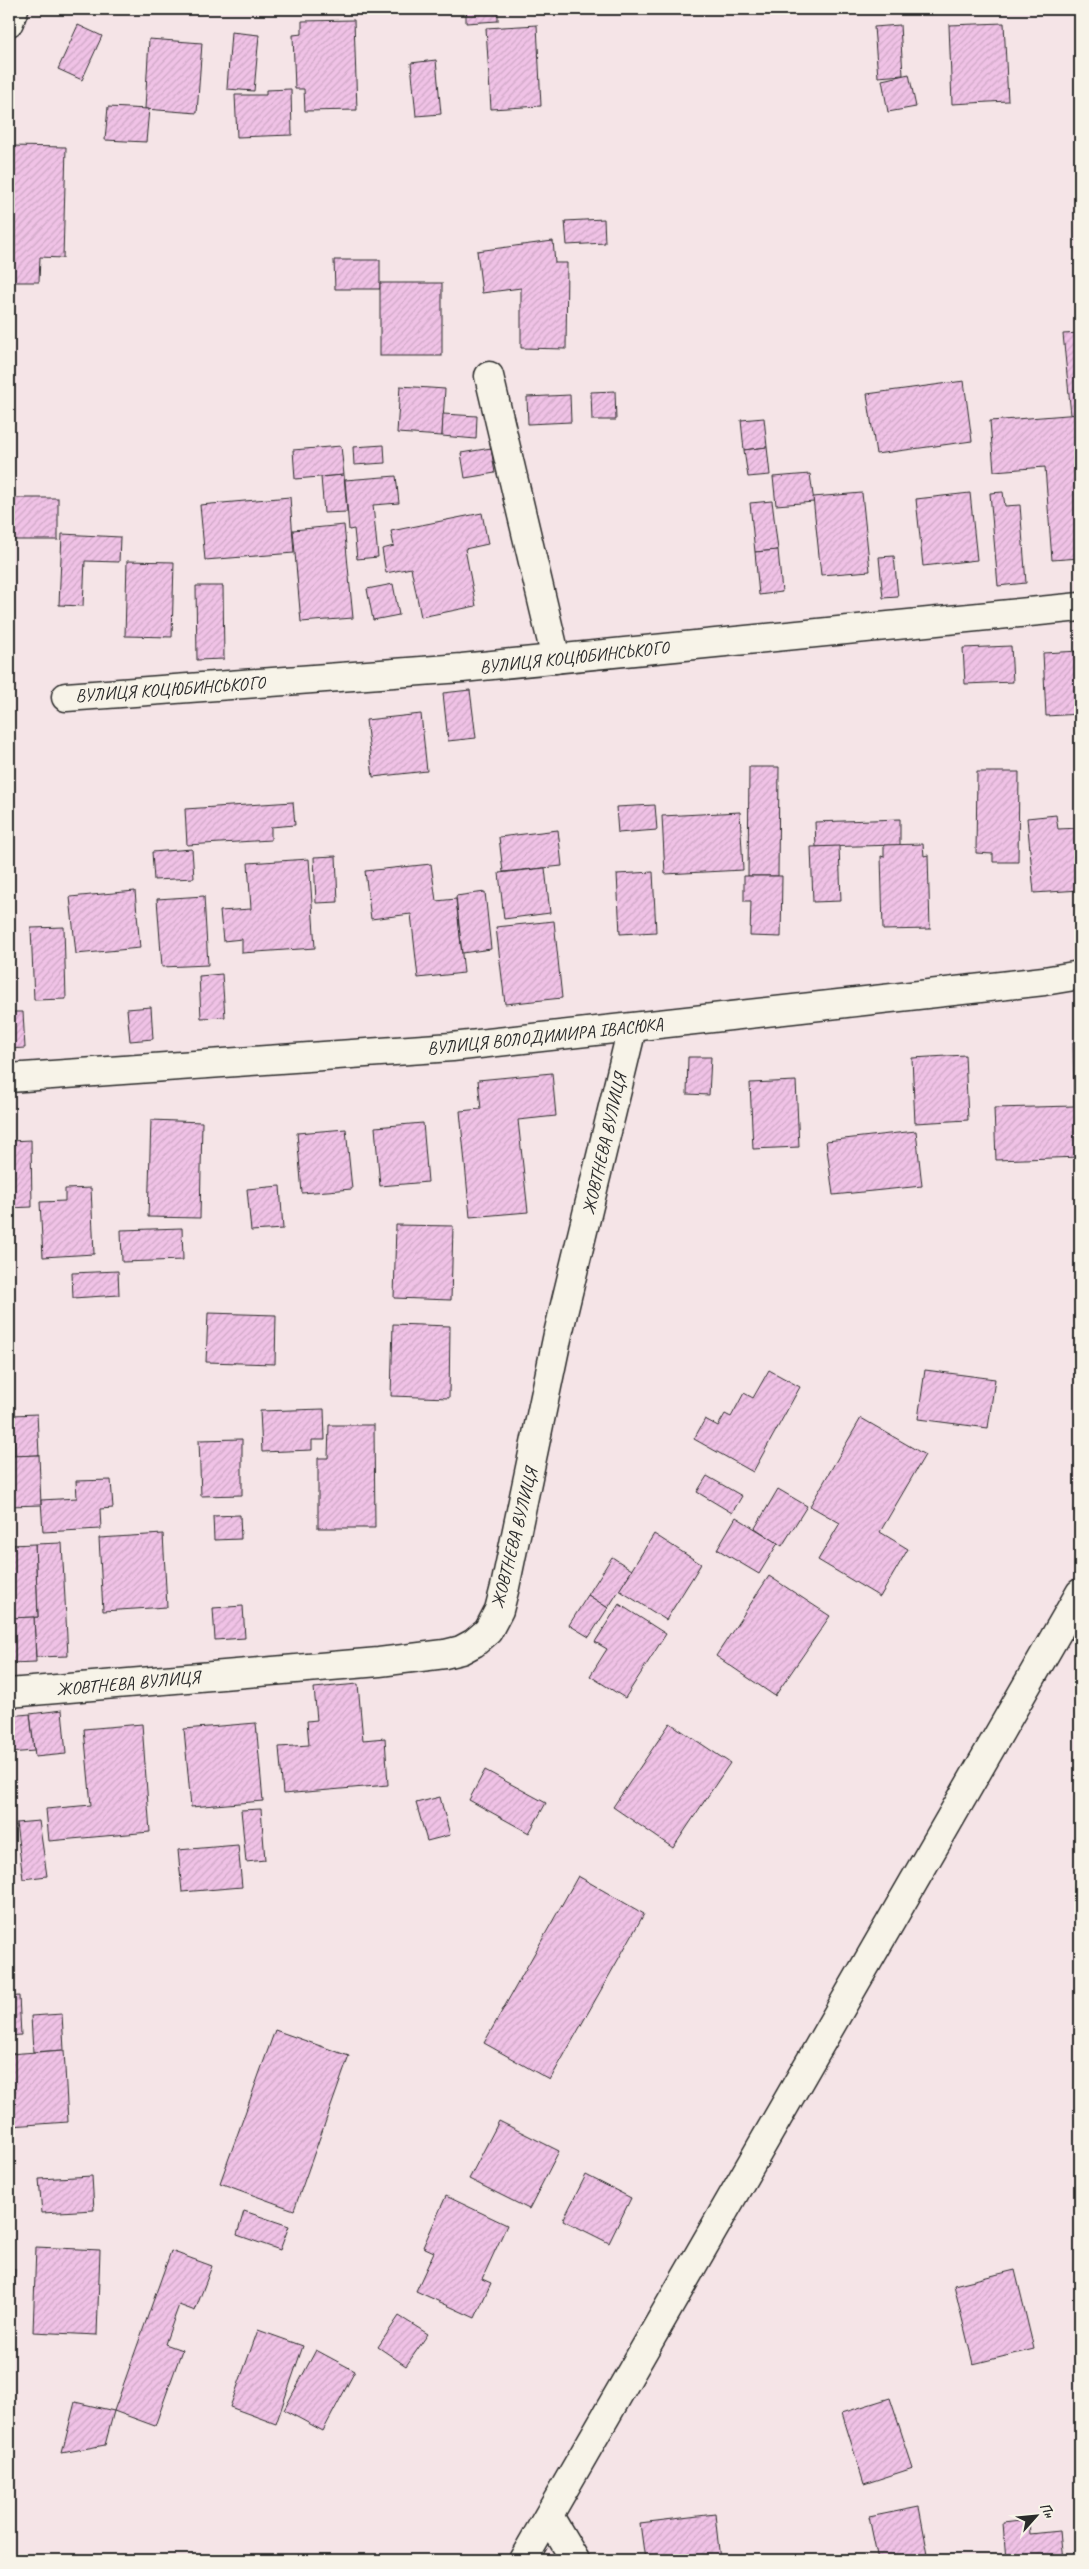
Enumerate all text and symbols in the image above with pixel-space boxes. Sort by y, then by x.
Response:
street label: ВУЛИЦЯ КОЦЮБИНСЬКОГО [478,636,672,678]
street label: ВУЛИЦЯ КОЦЮБИНСЬКОГО [74,671,268,707]
street label: ВУЛИЦЯ ВОЛОДИМИРА ІВАСЮКА [426,1013,665,1059]
street label: ЖОВТНЕВА ВУЛИЦЯ [577,1069,631,1217]
street label: ЖОВТНЕВА ВУЛИЦЯ [486,1463,543,1610]
street label: ЖОВТНЕВА ВУЛИЦЯ [55,1666,203,1700]
north arrow [1012,2492,1062,2542]
text: Пн [1036,2500,1058,2521]

